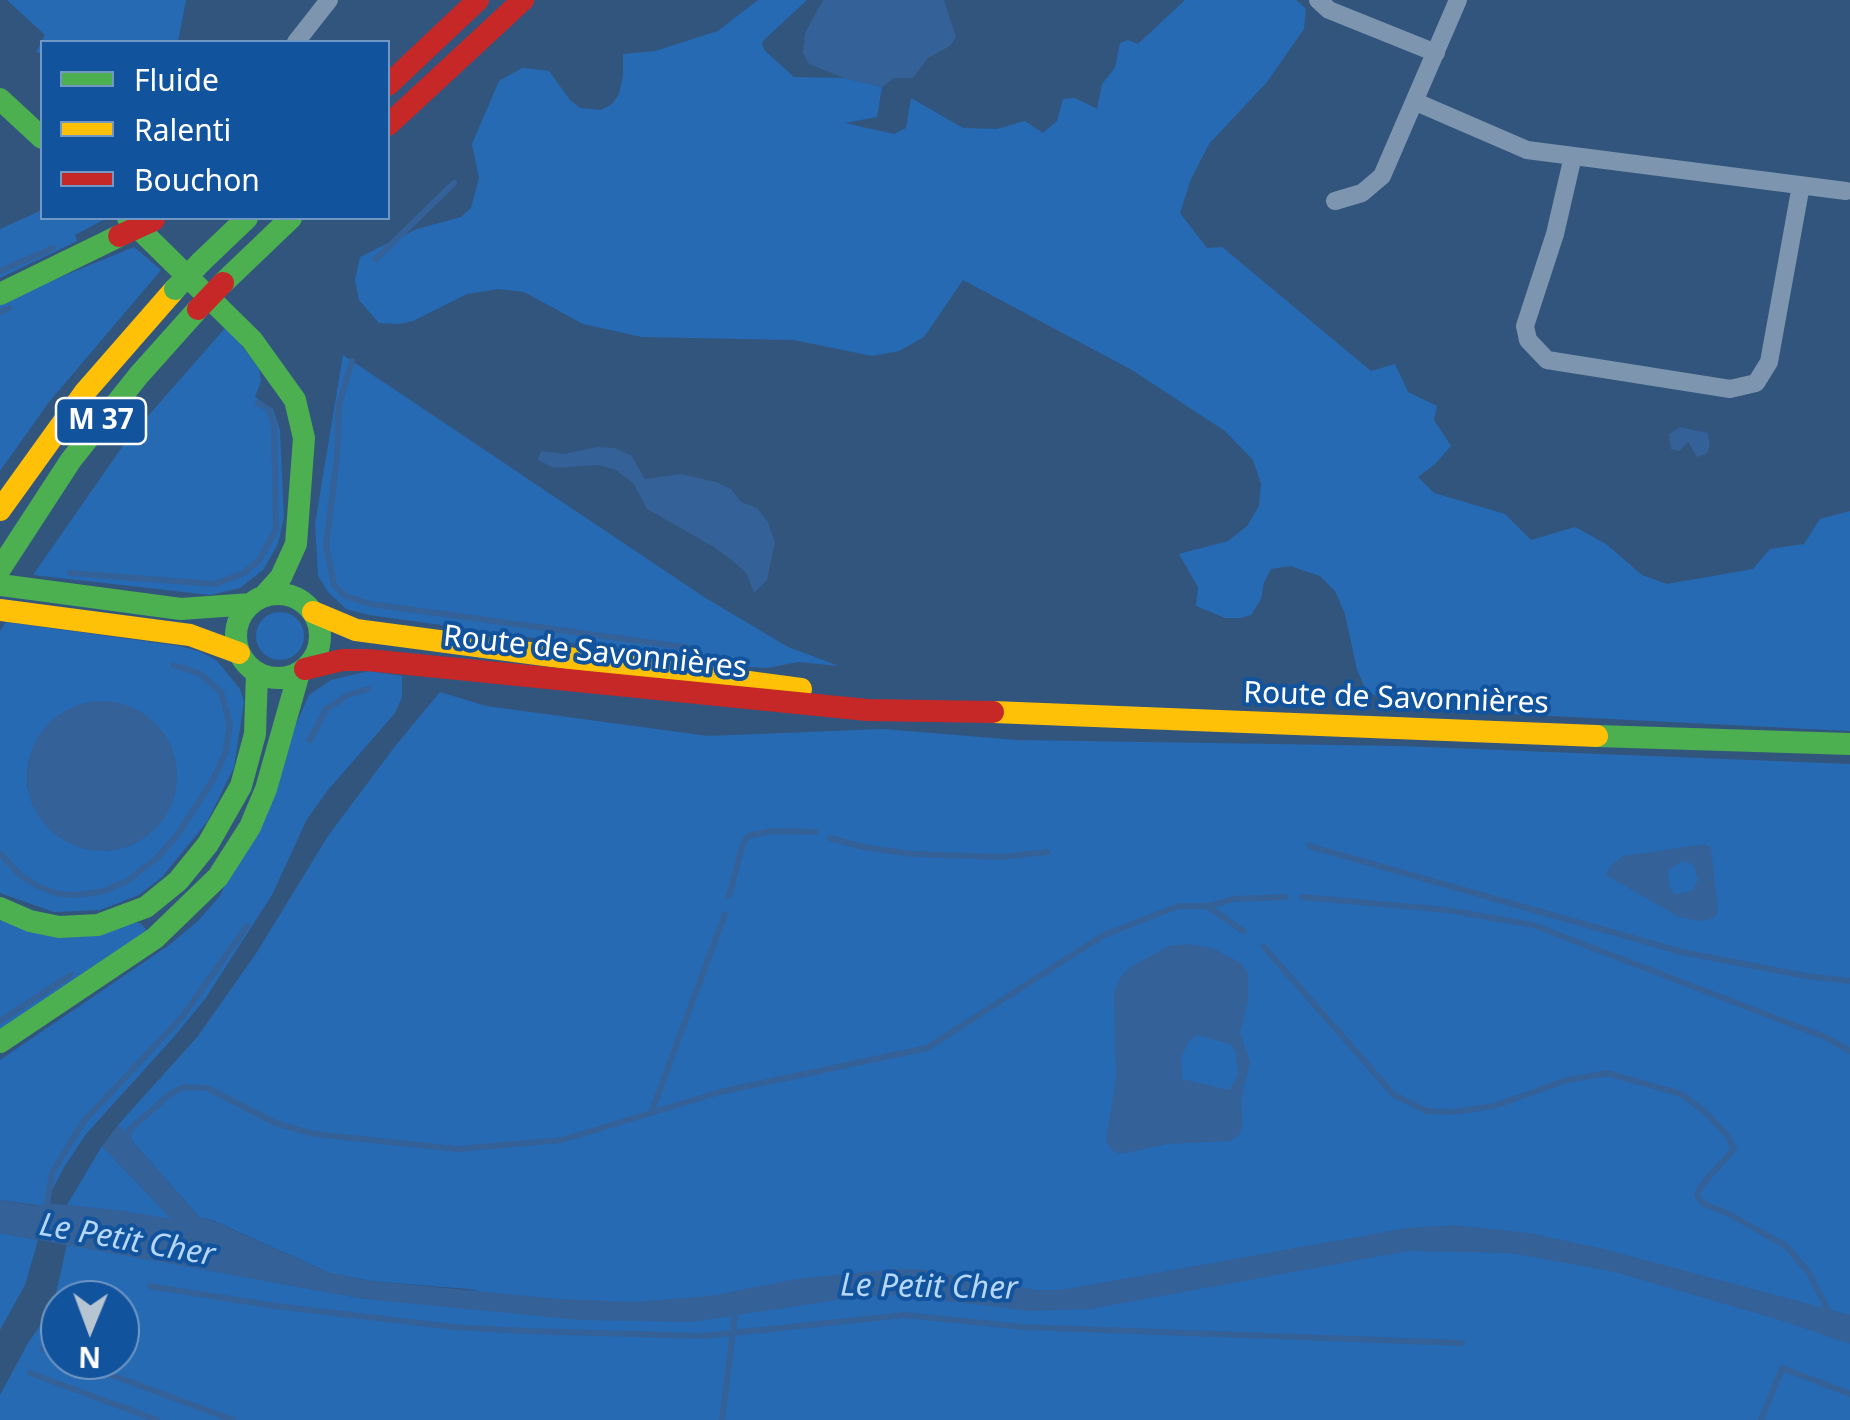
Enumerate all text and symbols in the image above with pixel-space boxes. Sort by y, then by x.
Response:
legend [40,40,390,220]
text: Fluide [134,59,219,100]
text: Ralenti [134,109,231,150]
text: Bouchon [134,159,260,200]
road number: M 37 [56,398,146,444]
street label: Route de Savonnières [441,619,749,687]
street label: Route de Savonnières [1243,676,1549,722]
water label: Le Petit Cher [36,1207,218,1275]
water label: Le Petit Cher [840,1267,1018,1309]
north arrow [40,1280,140,1380]
text: N [78,1339,101,1377]

